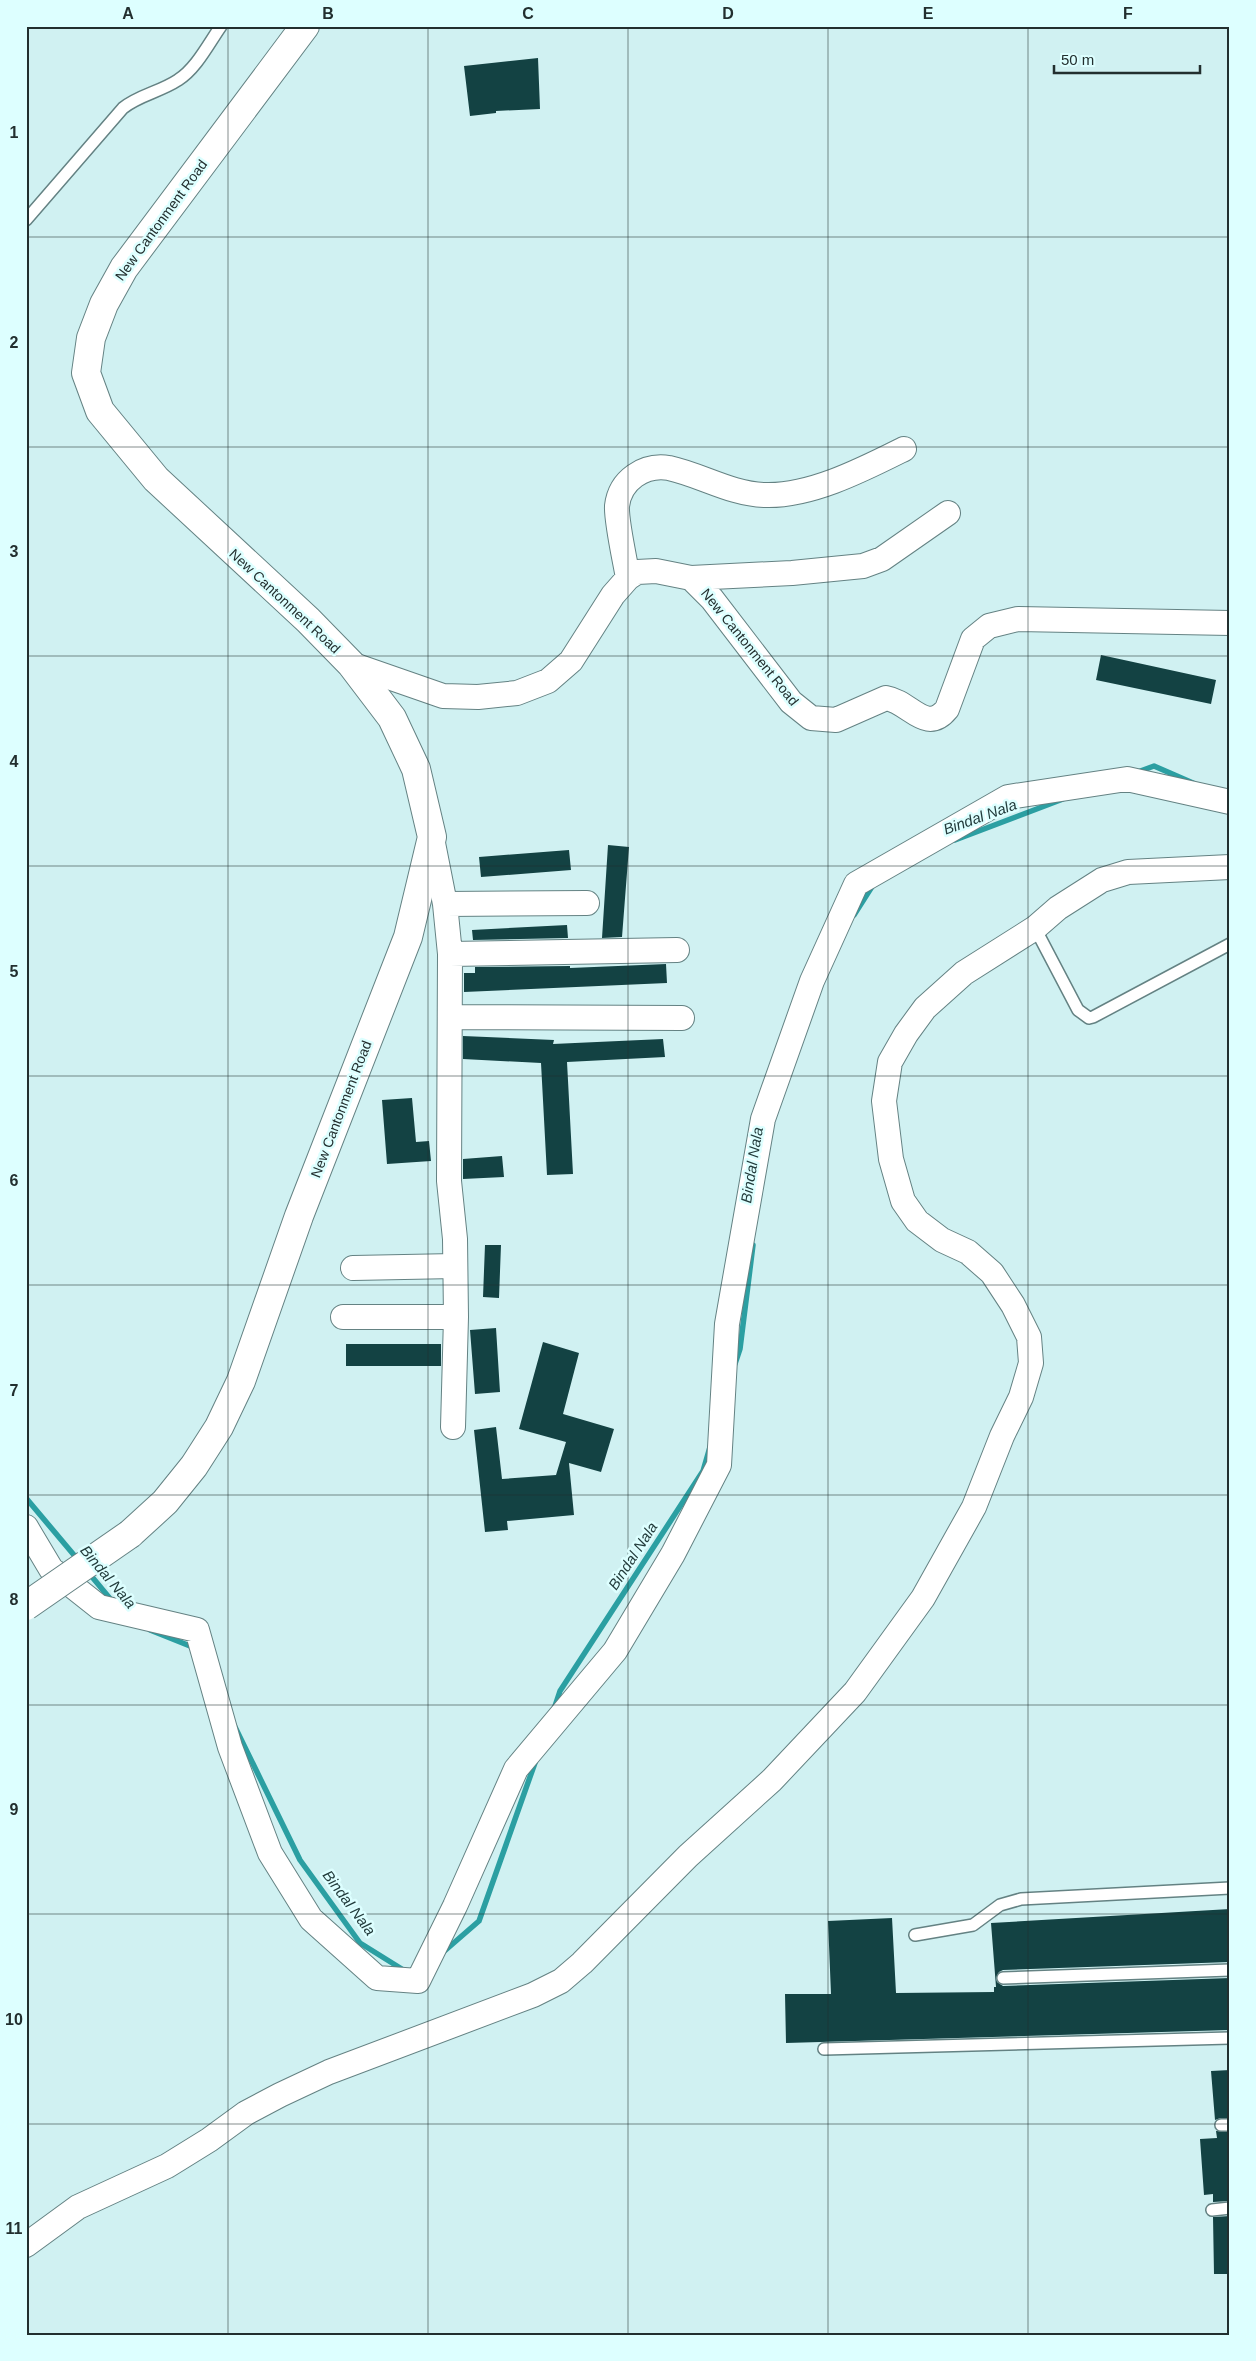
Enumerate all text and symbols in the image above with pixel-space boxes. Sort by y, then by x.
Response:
text: A [122,5,134,22]
text: B [322,5,334,22]
text: C [522,5,534,22]
text: D [722,5,734,22]
text: E [923,5,934,22]
text: F [1123,5,1133,22]
scale bar [1054,42,1200,74]
text: 50 m [1061,51,1094,68]
text: 1 [10,124,19,141]
street label: New Cantonment Road [112,156,210,284]
text: 2 [10,334,19,351]
text: 3 [10,543,19,560]
street label: New Cantonment Road [226,546,344,656]
street label: New Cantonment Road [698,585,802,709]
text: 4 [10,753,19,770]
water label: Bindal Nala [941,795,1019,838]
text: 5 [10,963,19,980]
street label: New Cantonment Road [307,1038,375,1180]
water label: Bindal Nala [737,1126,766,1204]
text: 6 [10,1172,19,1189]
text: 7 [10,1382,19,1399]
water label: Bindal Nala [605,1519,661,1593]
water label: Bindal Nala [77,1542,140,1612]
text: 8 [10,1591,19,1608]
text: 9 [10,1801,19,1818]
water label: Bindal Nala [320,1867,379,1938]
text: 10 [5,2011,23,2028]
text: 11 [6,2220,23,2237]

